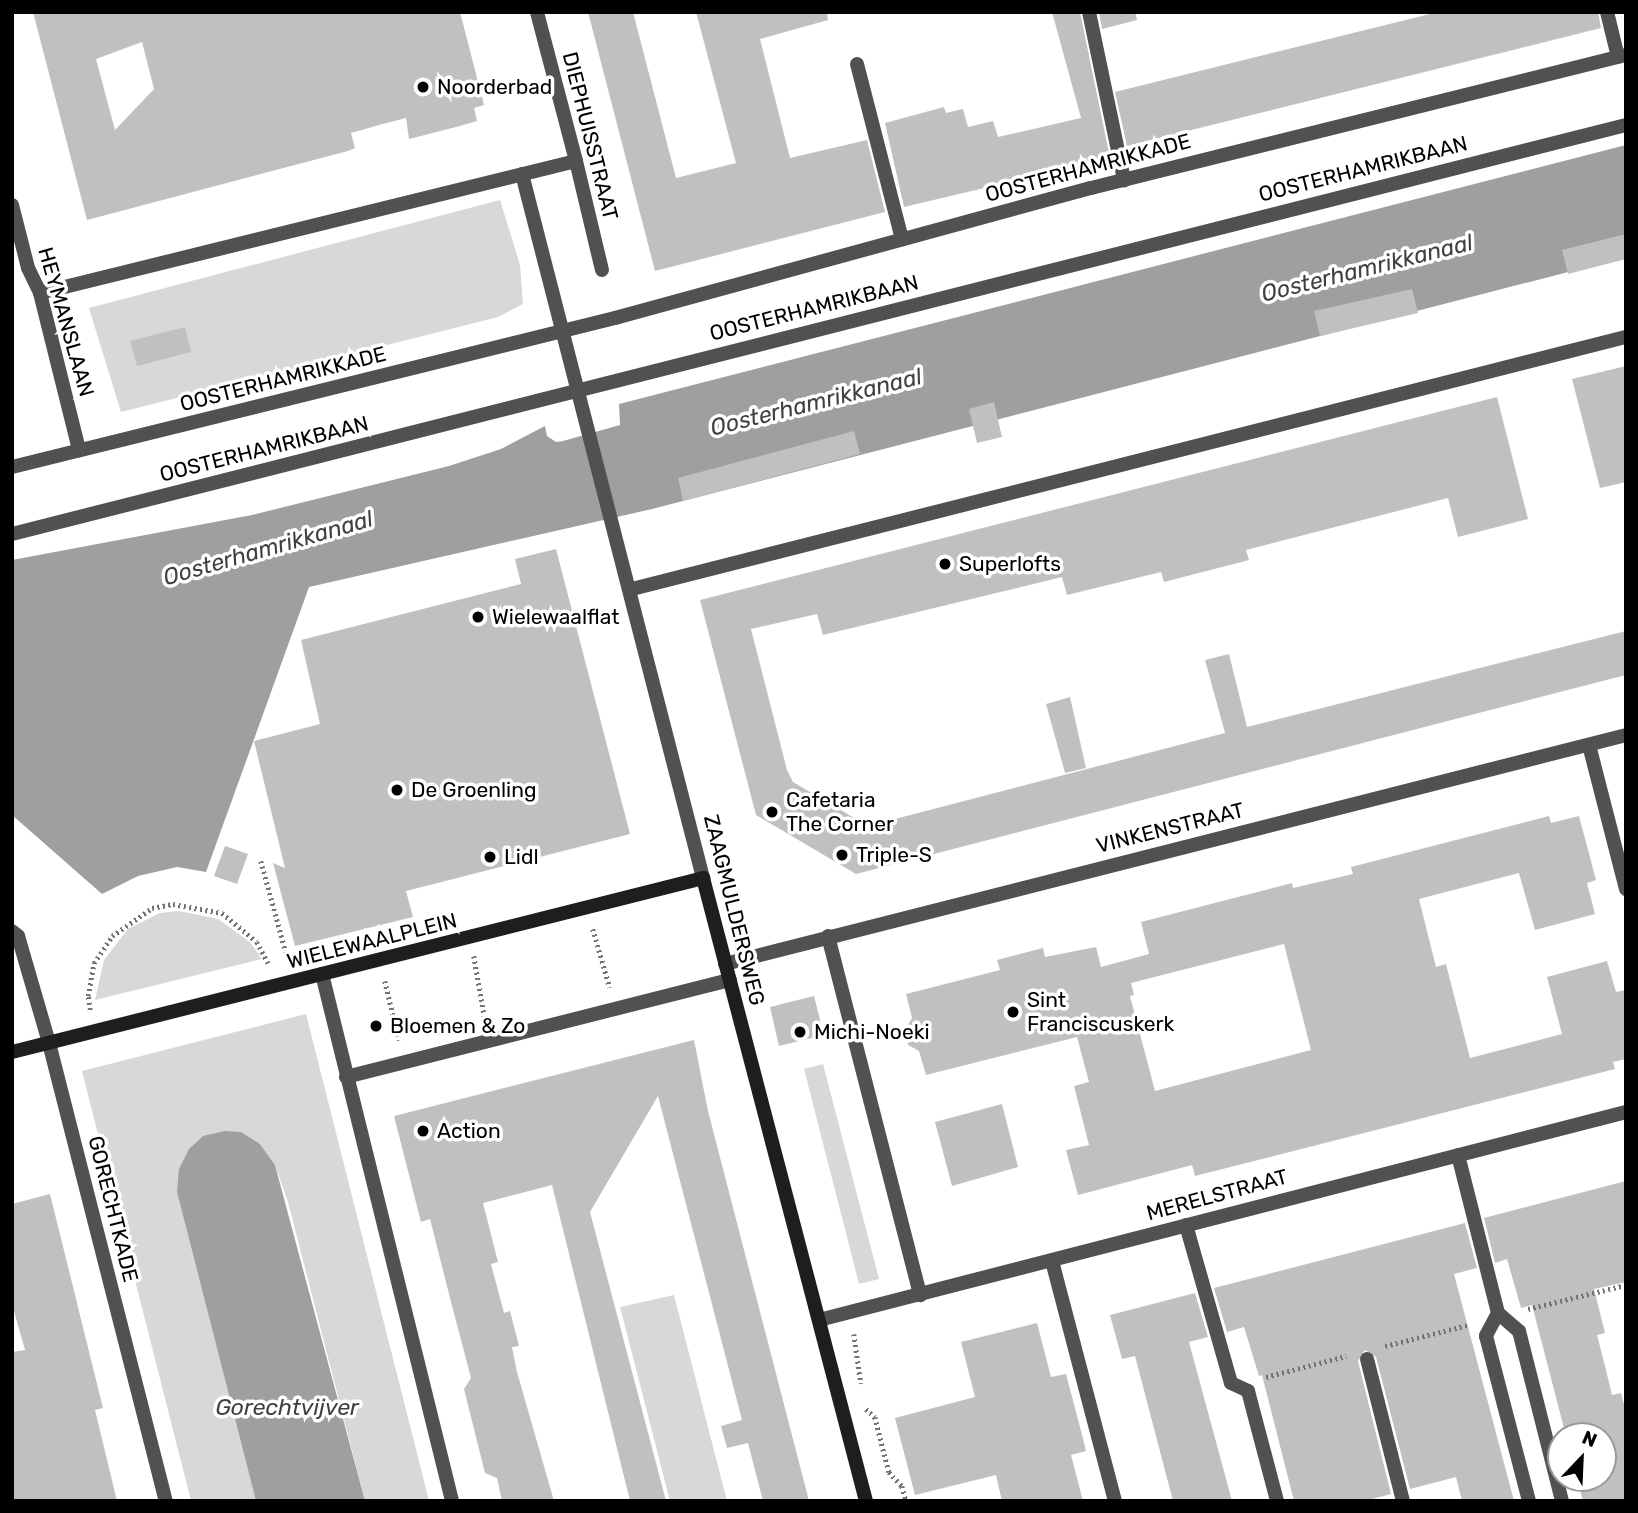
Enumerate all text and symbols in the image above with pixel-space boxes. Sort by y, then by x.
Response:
street label: DIEPHUISSTRAAT [557,49,623,223]
place label: Noorderbad [437,74,552,100]
marker: Noorderbad [415,79,431,95]
street label: OOSTERHAMRIKKADE [982,128,1194,208]
street label: OOSTERHAMRIKBAAN [1256,131,1470,207]
water label: Oosterhamrikkanaal [1258,228,1476,308]
street label: HEYMANSLAAN [33,244,99,400]
street label: OOSTERHAMRIKBAAN [707,270,921,346]
street label: OOSTERHAMRIKKADE [177,341,389,417]
water label: Oosterhamrikkanaal [707,362,925,442]
street label: OOSTERHAMRIKBAAN [157,411,371,487]
water label: Oosterhamrikkanaal [160,505,376,591]
place label: Superlofts [959,551,1061,577]
marker: Superlofts [937,556,953,572]
place label: Wielewaalflat [492,604,619,630]
marker: Wielewaalflat [470,609,486,625]
place label: De Groenling [411,777,536,803]
marker: De Groenling [389,782,405,798]
place label: Cafetaria The Corner [786,787,894,837]
street label: VINKENSTRAAT [1093,797,1247,859]
marker: Cafetaria The Corner [764,804,780,820]
street label: ZAAGMULDERSWEG [698,812,770,1008]
place label: Triple-S [856,842,932,868]
place label: Lidl [504,844,539,870]
marker: Triple-S [834,847,850,863]
marker: Lidl [482,849,498,865]
street label: WIELEWAALPLEIN [284,908,460,974]
place label: Sint Franciscuskerk [1027,987,1174,1037]
marker: Sint Franciscuskerk [1005,1004,1021,1020]
place label: Bloemen & Zo [390,1013,525,1039]
marker: Bloemen & Zo [368,1018,384,1034]
place label: Michi-Noeki [814,1019,930,1045]
marker: Michi-Noeki [792,1024,808,1040]
place label: Action [437,1118,501,1144]
marker: Action [415,1123,431,1139]
street label: GORECHTKADE [83,1133,143,1285]
street label: MERELSTRAAT [1144,1164,1290,1226]
water label: Gorechtvijver [215,1393,359,1421]
north arrow [1547,1422,1617,1492]
text: N [1579,1426,1600,1452]

